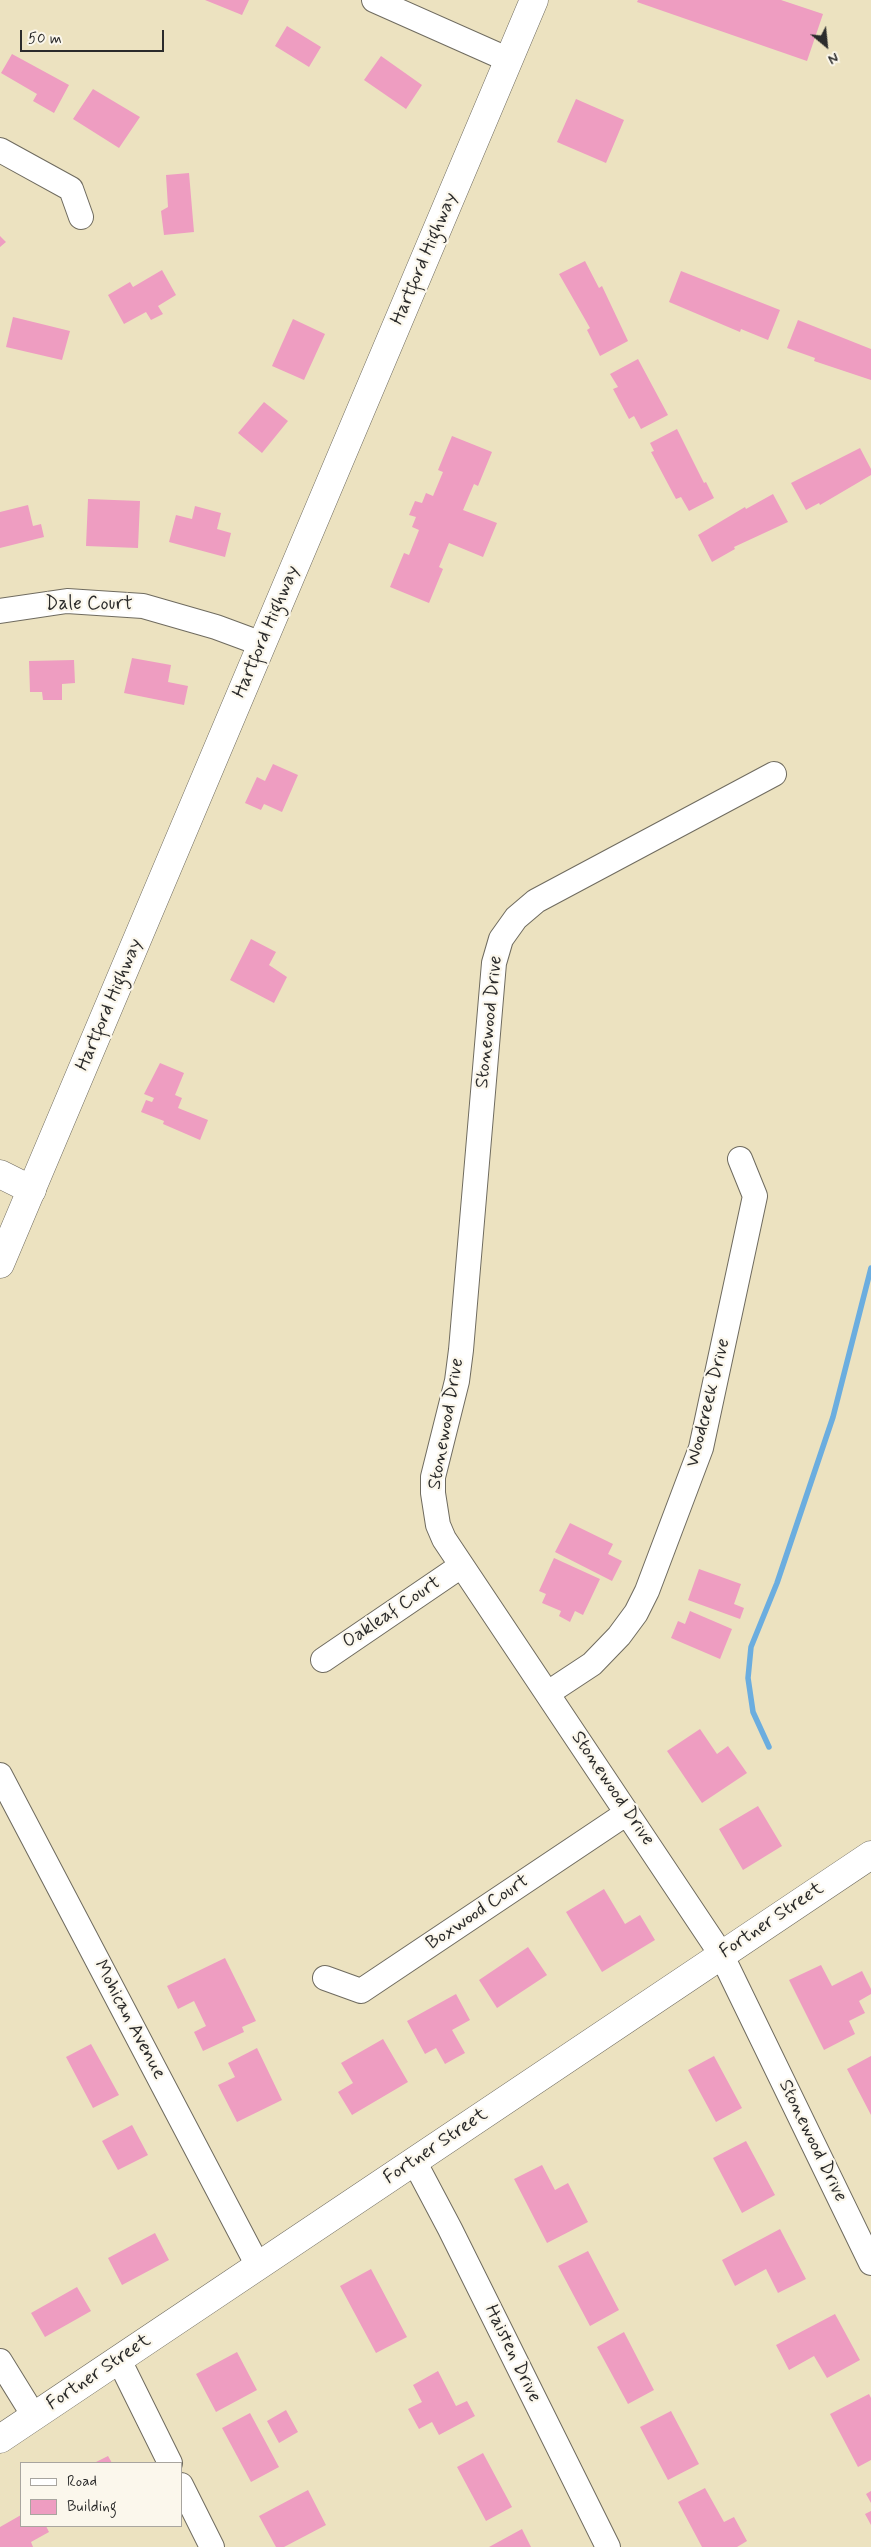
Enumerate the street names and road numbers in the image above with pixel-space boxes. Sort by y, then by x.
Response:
street label: Hartford Highway [387,189,463,329]
street label: Hartford Highway [229,562,305,702]
street label: Dale Court [45,594,133,616]
street label: Hartford Highway [72,935,148,1075]
street label: Stonewood Drive [472,955,508,1089]
street label: Woodcreek Drive [682,1336,736,1470]
street label: Stonewood Drive [424,1356,470,1492]
street label: Oakleaf Court [339,1572,445,1654]
street label: Stonewood Drive [565,1727,659,1851]
street label: Boxwood Court [422,1870,534,1956]
street label: Fortner Street [716,1878,828,1964]
street label: Mohican Avenue [88,1957,170,2083]
street label: Stonewood Drive [773,2076,851,2206]
street label: Fortner Street [380,2104,492,2190]
street label: Haisten Drive [479,2302,545,2406]
street label: Fortner Street [43,2330,155,2416]

